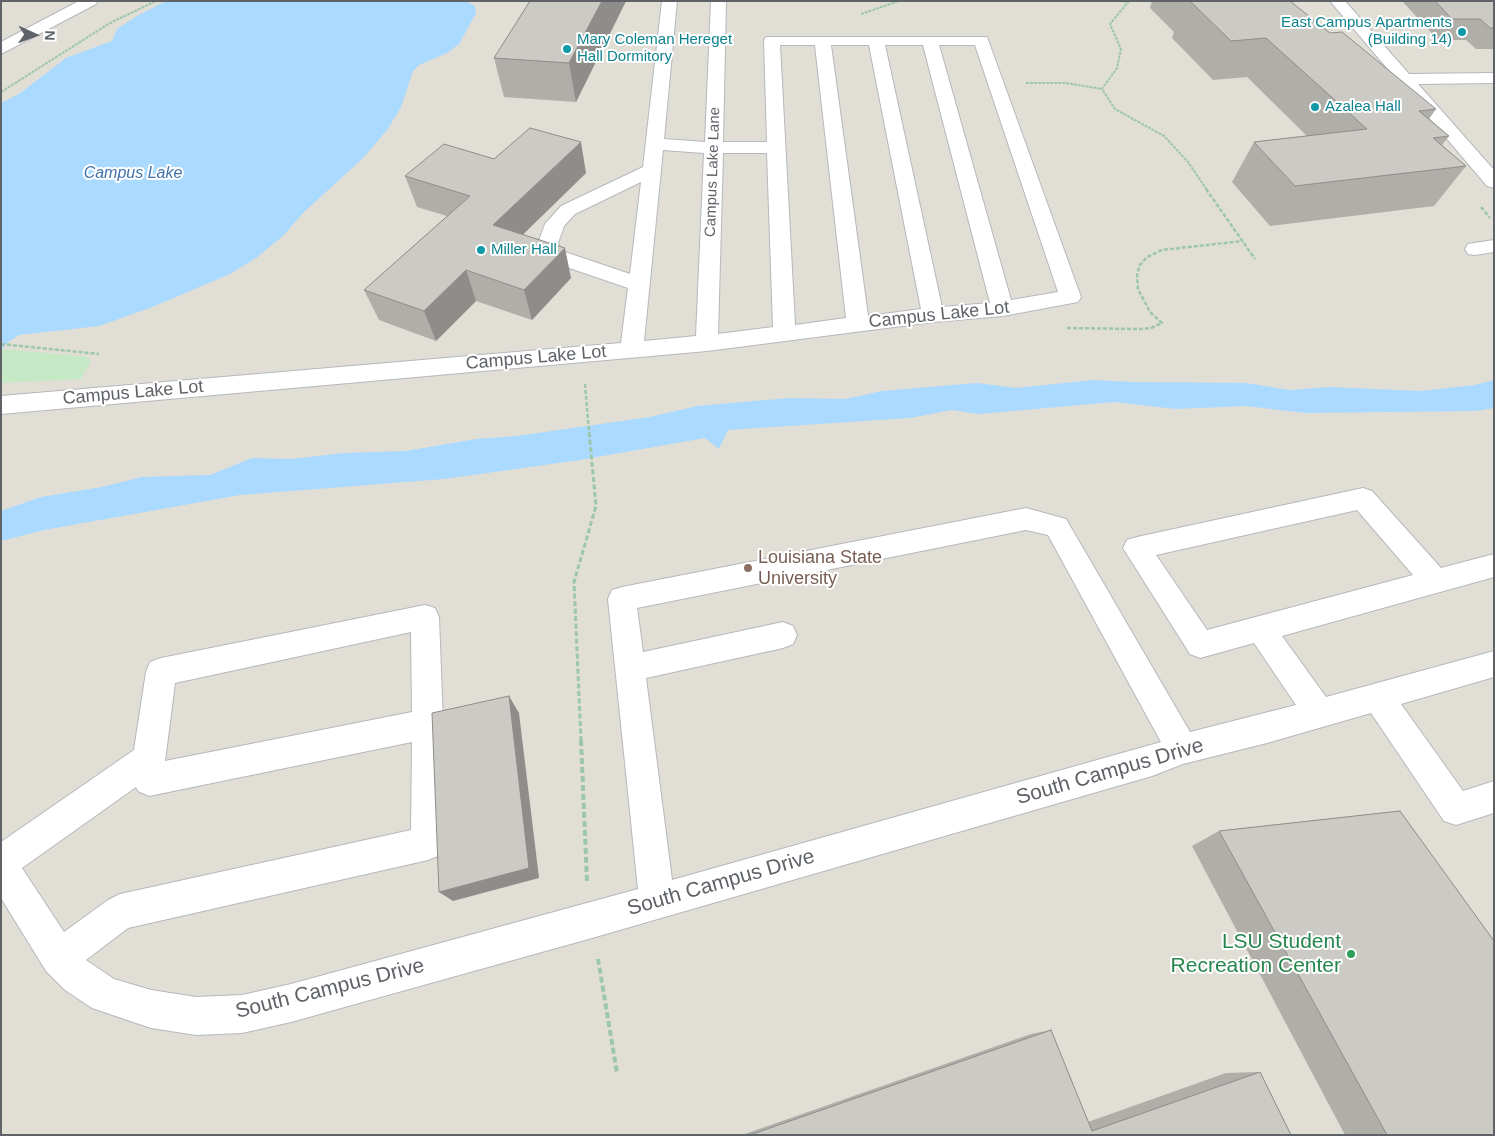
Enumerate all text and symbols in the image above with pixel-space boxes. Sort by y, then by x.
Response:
north arrow [10,10,60,60]
place label: East Campus Apartments (Building 14) [1281,14,1452,49]
marker: East Campus Apartments (Building 14) [1456,26,1468,38]
text: N [42,30,58,41]
place label: Mary Coleman Hereget Hall Dormitory [577,31,732,66]
marker: Mary Coleman Hereget Hall Dormitory [561,43,573,55]
place label: Azalea Hall [1325,98,1401,116]
marker: Azalea Hall [1309,101,1321,113]
street label: Campus Lake Lane [702,107,724,237]
water label: Campus Lake [84,164,182,184]
place label: Miller Hall [491,241,557,259]
marker: Miller Hall [475,244,487,256]
street label: Campus Lake Lot [868,297,1010,333]
street label: Campus Lake Lot [465,341,607,375]
street label: Campus Lake Lot [62,376,204,410]
place label: Louisiana State University [758,547,882,590]
marker: Louisiana State University [742,562,754,574]
street label: South Campus Drive [1013,733,1207,811]
street label: South Campus Drive [624,844,818,922]
place label: LSU Student Recreation Center [1171,929,1341,979]
marker: LSU Student Recreation Center [1345,948,1357,960]
street label: South Campus Drive [233,953,427,1025]

